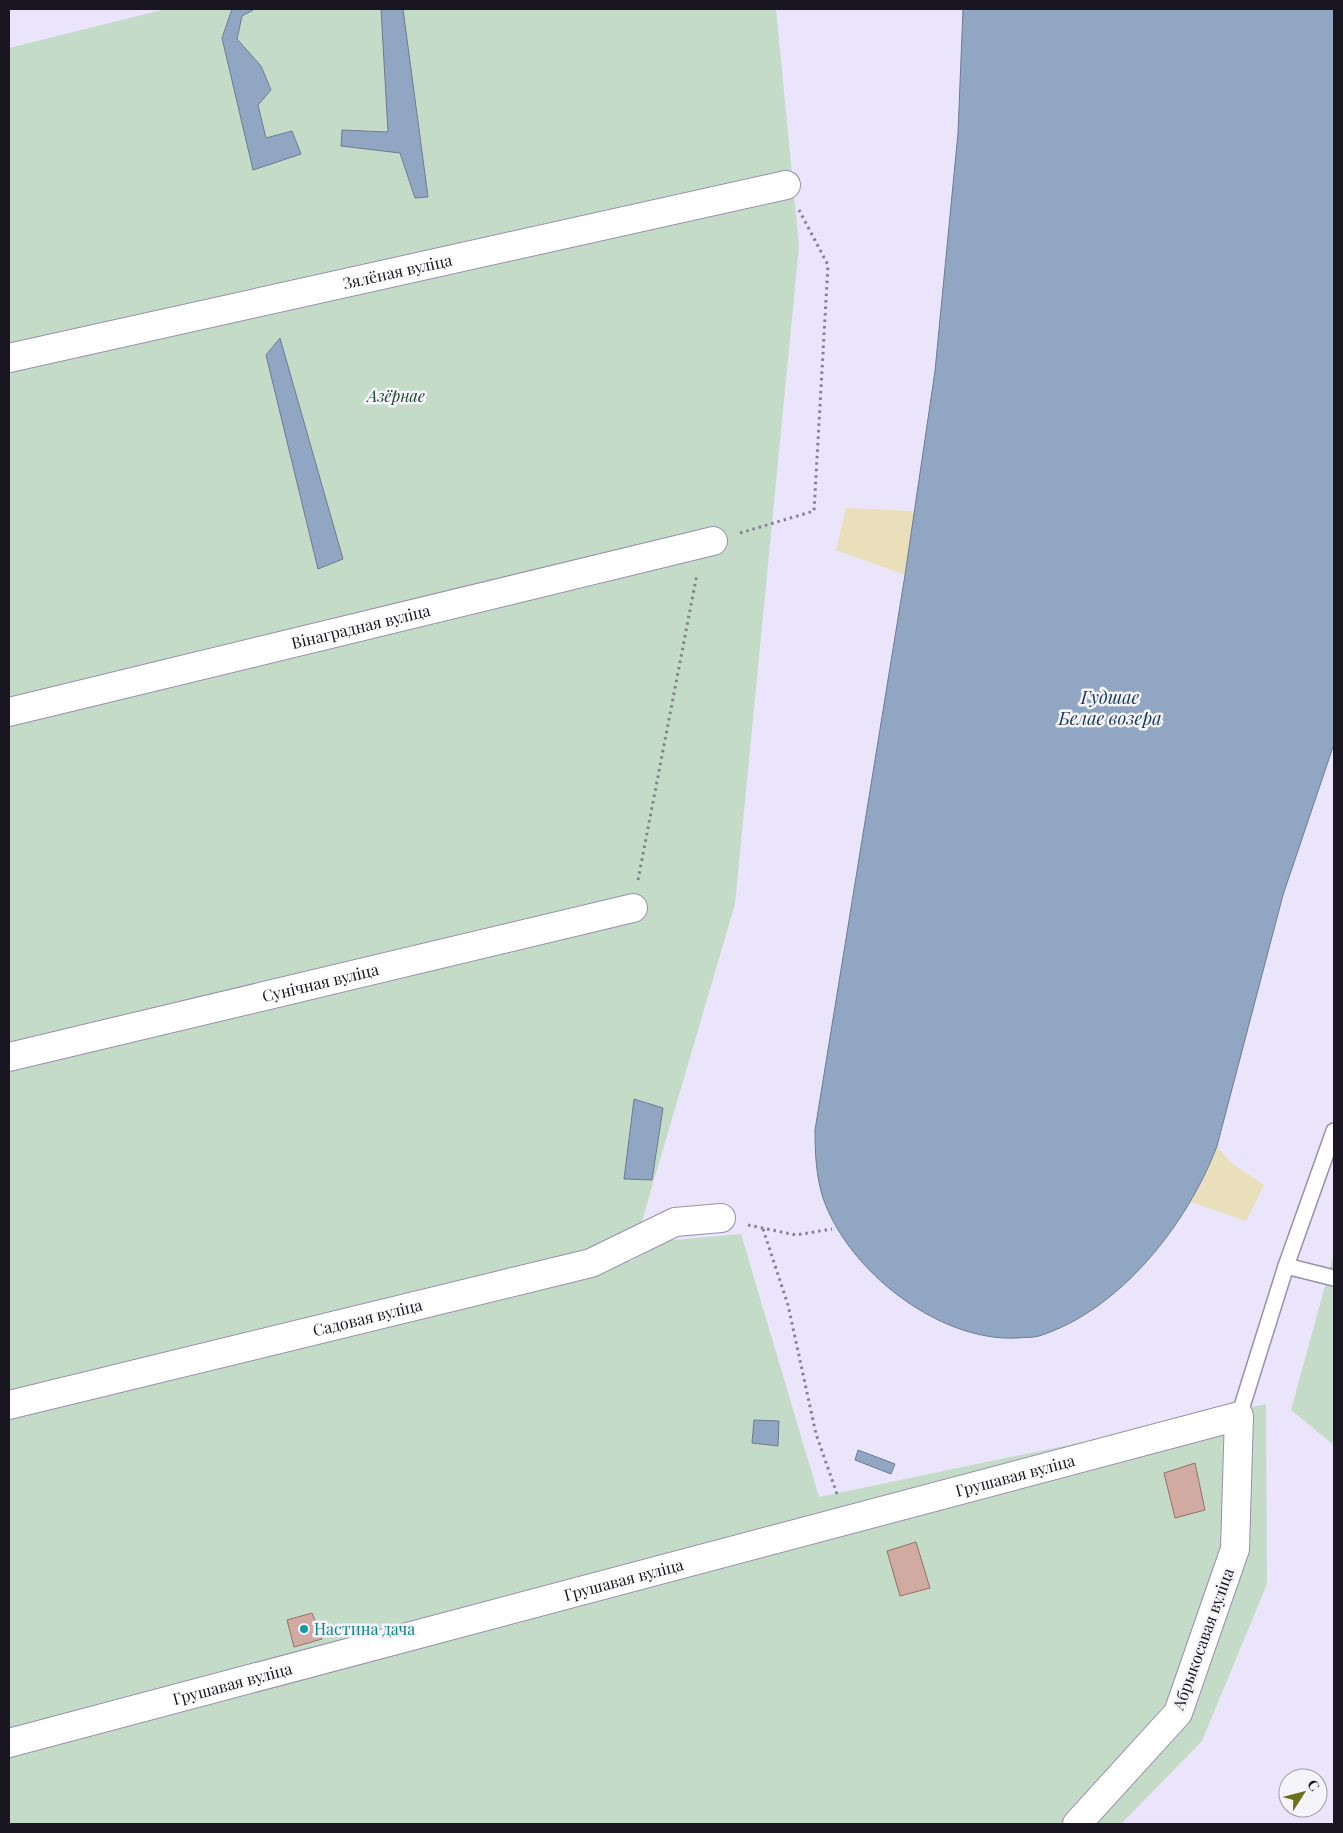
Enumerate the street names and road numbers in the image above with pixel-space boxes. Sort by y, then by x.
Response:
street label: Зялёная вуліца [341,249,454,293]
street label: Вінаградная вуліца [289,599,432,653]
street label: Сунічная вуліца [260,958,381,1006]
street label: Садовая вуліца [311,1294,424,1341]
street label: Грушавая вуліца [953,1449,1077,1501]
street label: Грушавая вуліца [561,1553,686,1605]
street label: Абрыкосавая вуліца [1167,1565,1238,1714]
street label: Грушавая вуліца [170,1657,294,1709]

